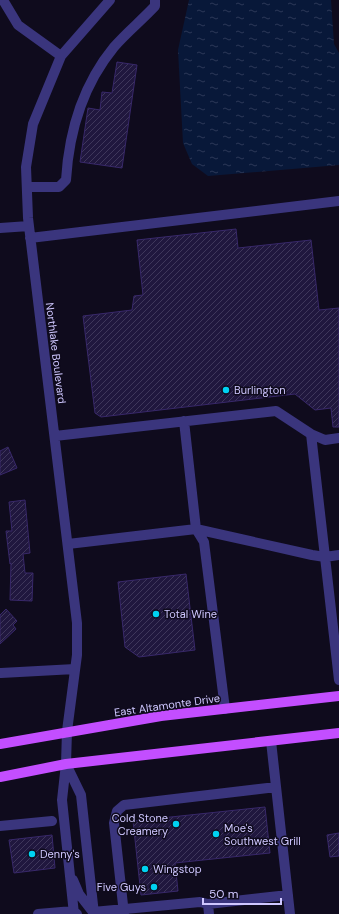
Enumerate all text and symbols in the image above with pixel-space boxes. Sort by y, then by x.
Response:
street label: Northlake Boulevard [43,302,69,404]
place label: Burlington [234,383,286,397]
marker: Burlington [221,385,231,395]
place label: Total Wine [164,607,217,621]
marker: Total Wine [151,609,161,619]
street label: East Altamonte Drive [113,691,221,719]
place label: Cold Stone Creamery [112,811,168,838]
marker: Cold Stone Creamery [171,819,181,829]
place label: Moe's Southwest Grill [224,821,301,848]
marker: Moe's Southwest Grill [211,829,221,839]
place label: Denny's [40,847,80,861]
marker: Denny's [27,849,37,859]
place label: Wingstop [153,862,202,876]
marker: Wingstop [140,864,150,874]
place label: Five Guys [97,880,146,894]
scale bar [203,880,281,906]
marker: Five Guys [149,882,159,892]
text: 50 m [209,886,238,902]

